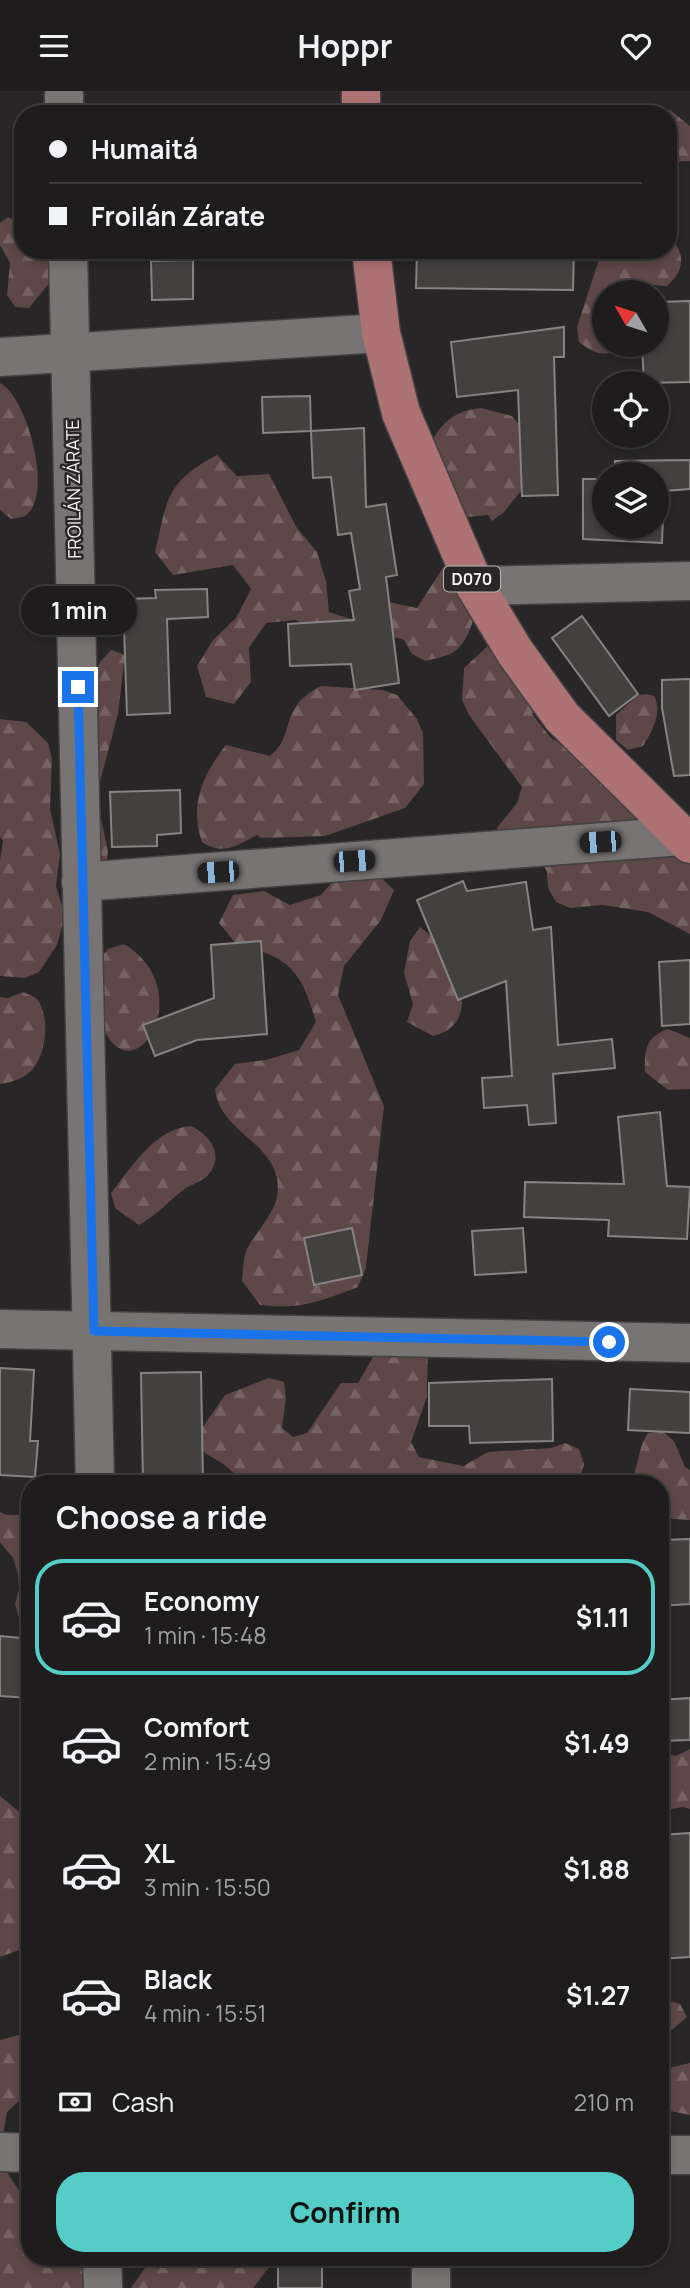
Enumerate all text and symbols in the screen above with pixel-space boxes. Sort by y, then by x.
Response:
text: Hoppr [297,24,393,68]
icon: menu [35,27,73,65]
icon: heart [617,27,655,65]
text: Humaitá [91,131,198,167]
text: Froilán Zárate [91,198,265,234]
north arrow [592,280,668,357]
map controls [592,280,669,539]
button: locate [592,371,669,448]
street label: FROILÁN ZÁRATE [60,419,86,559]
button: layers [592,462,669,539]
road number: D070 [444,566,500,591]
callout: 1 min [20,585,136,635]
text: 1 min [51,594,107,626]
route end [62,671,94,703]
car [579,830,622,854]
car [333,849,376,873]
car [197,860,240,884]
route start [593,1326,625,1358]
text: Choose a ride [56,1495,267,1539]
text: Economy [144,1583,259,1619]
icon: car [60,1586,123,1649]
text: $1.11 [576,1599,630,1635]
text: 1 min · 15:48 [144,1619,267,1651]
text: Comfort [144,1709,250,1745]
icon: car [60,1712,123,1775]
text: $1.49 [564,1725,630,1761]
text: 2 min · 15:49 [144,1745,271,1777]
text: XL [144,1835,175,1871]
icon: car [60,1838,123,1901]
text: $1.88 [564,1851,630,1887]
text: 3 min · 15:50 [144,1871,271,1903]
text: Black [144,1961,212,1997]
icon: car [60,1964,123,2027]
text: $1.27 [566,1977,630,2013]
text: 4 min · 15:51 [144,1997,267,2029]
icon: cash [56,2083,94,2121]
text: Cash [112,2084,174,2120]
text: 210 m [574,2086,634,2118]
button: Confirm [56,2172,634,2252]

